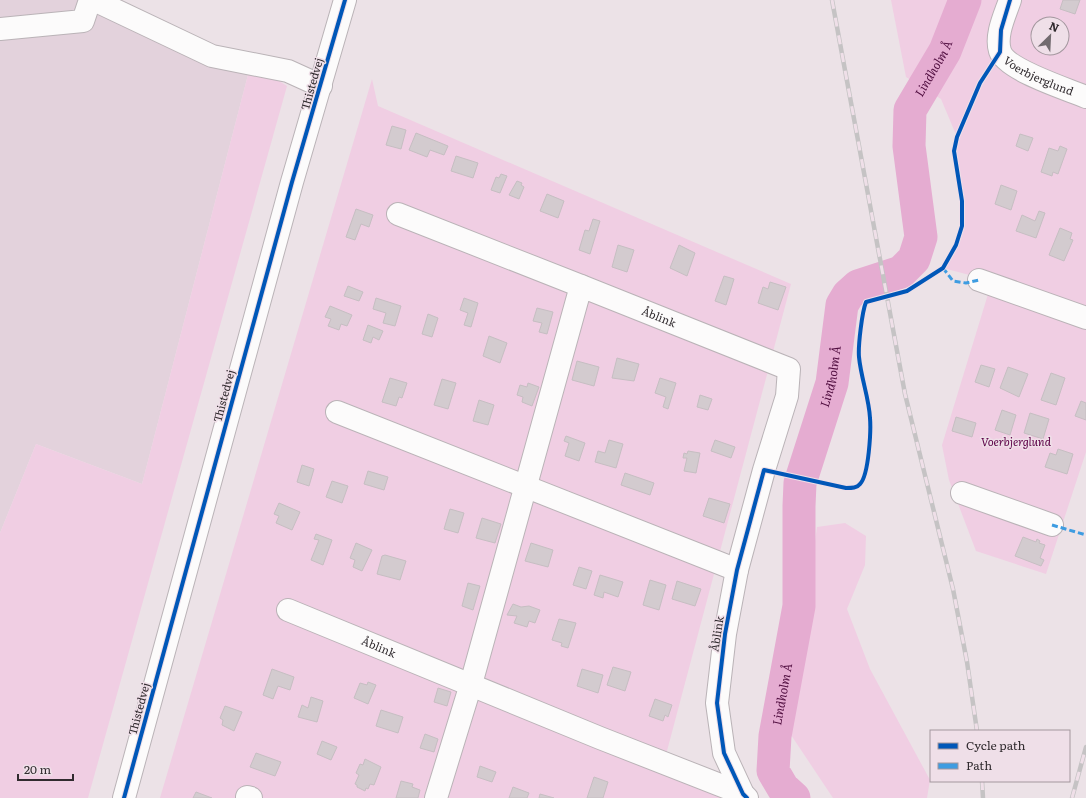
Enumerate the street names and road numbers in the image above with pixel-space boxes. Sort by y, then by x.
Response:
street label: Voerbjerglund [1001,52,1076,99]
street label: Thistedvej [296,56,326,112]
street label: Åblink [640,302,679,330]
street label: Thistedvej [208,368,238,424]
street label: Åblink [705,615,727,653]
street label: Åblink [359,632,399,661]
street label: Thistedvej [123,681,153,737]

